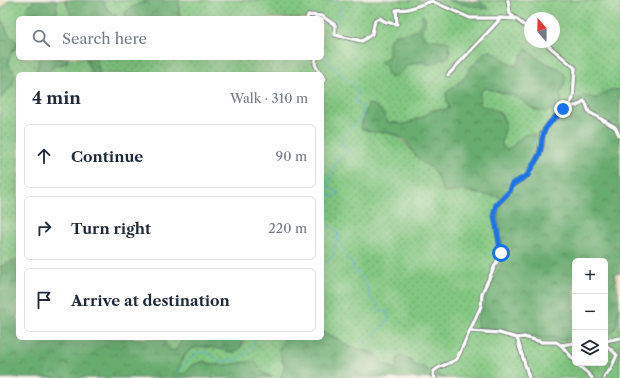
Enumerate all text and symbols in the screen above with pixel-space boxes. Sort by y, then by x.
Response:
north arrow [524,12,560,48]
search box [16,16,324,60]
icon: search [30,27,52,49]
text: Search here [62,29,147,48]
text: 4 min [32,88,81,108]
text: Walk · 310 m [230,90,308,106]
route end [554,100,572,118]
icon: ahead [33,145,55,167]
text: Continue [71,147,143,166]
text: 90 m [276,148,307,164]
icon: right [33,217,55,239]
text: Turn right [71,219,151,238]
text: 220 m [268,220,307,236]
route start [492,244,510,262]
map controls [572,258,608,366]
button: + [572,258,608,294]
icon: arrive [33,289,55,311]
text: Arrive at destination [71,291,230,310]
button: − [572,294,608,330]
button: layers [572,330,608,366]

